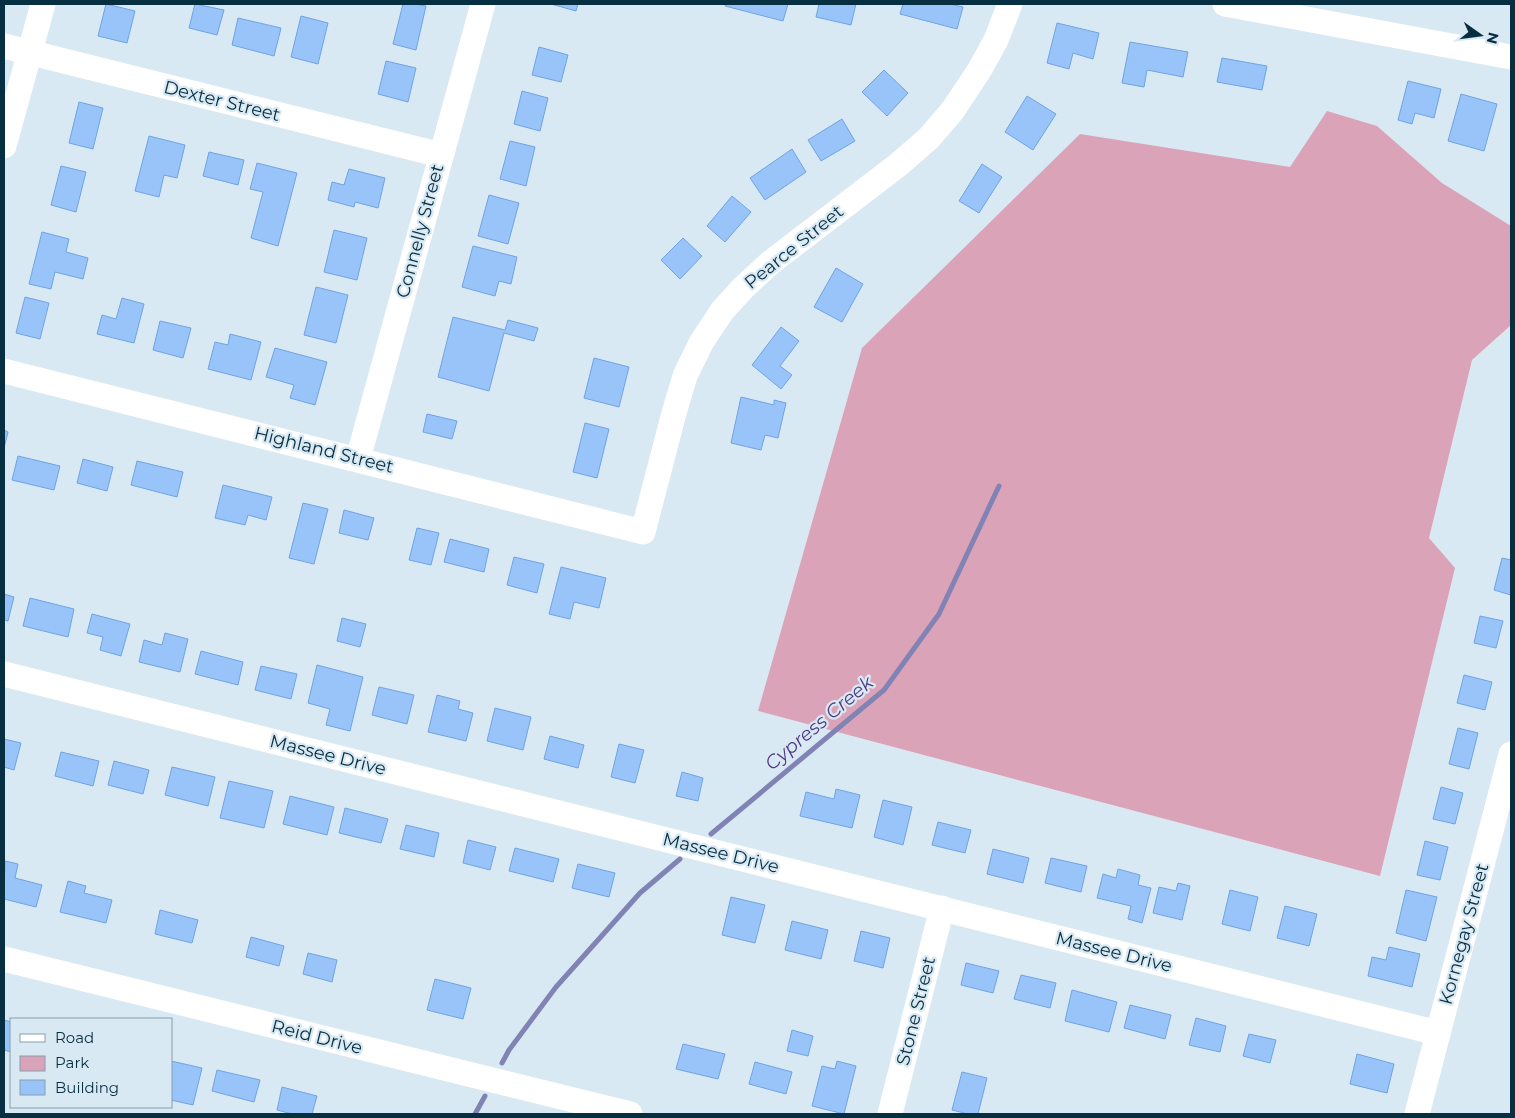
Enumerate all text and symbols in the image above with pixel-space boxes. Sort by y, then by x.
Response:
north arrow [1455,10,1505,60]
text: N [1483,30,1503,46]
street label: Dexter Street [161,76,283,126]
street label: Connelly Street [392,162,448,300]
street label: Pearce Street [740,200,848,294]
street label: Highland Street [252,422,396,478]
water label: Cypress Creek [760,671,878,775]
street label: Massee Drive [268,730,389,780]
street label: Massee Drive [661,828,782,878]
street label: Kornegay Street [1435,861,1493,1007]
street label: Massee Drive [1054,927,1175,977]
street label: Stone Street [892,954,940,1068]
street label: Reid Drive [269,1015,365,1059]
legend [10,1018,172,1108]
text: Road [55,1028,94,1047]
text: Park [55,1053,89,1072]
text: Building [55,1078,119,1097]

